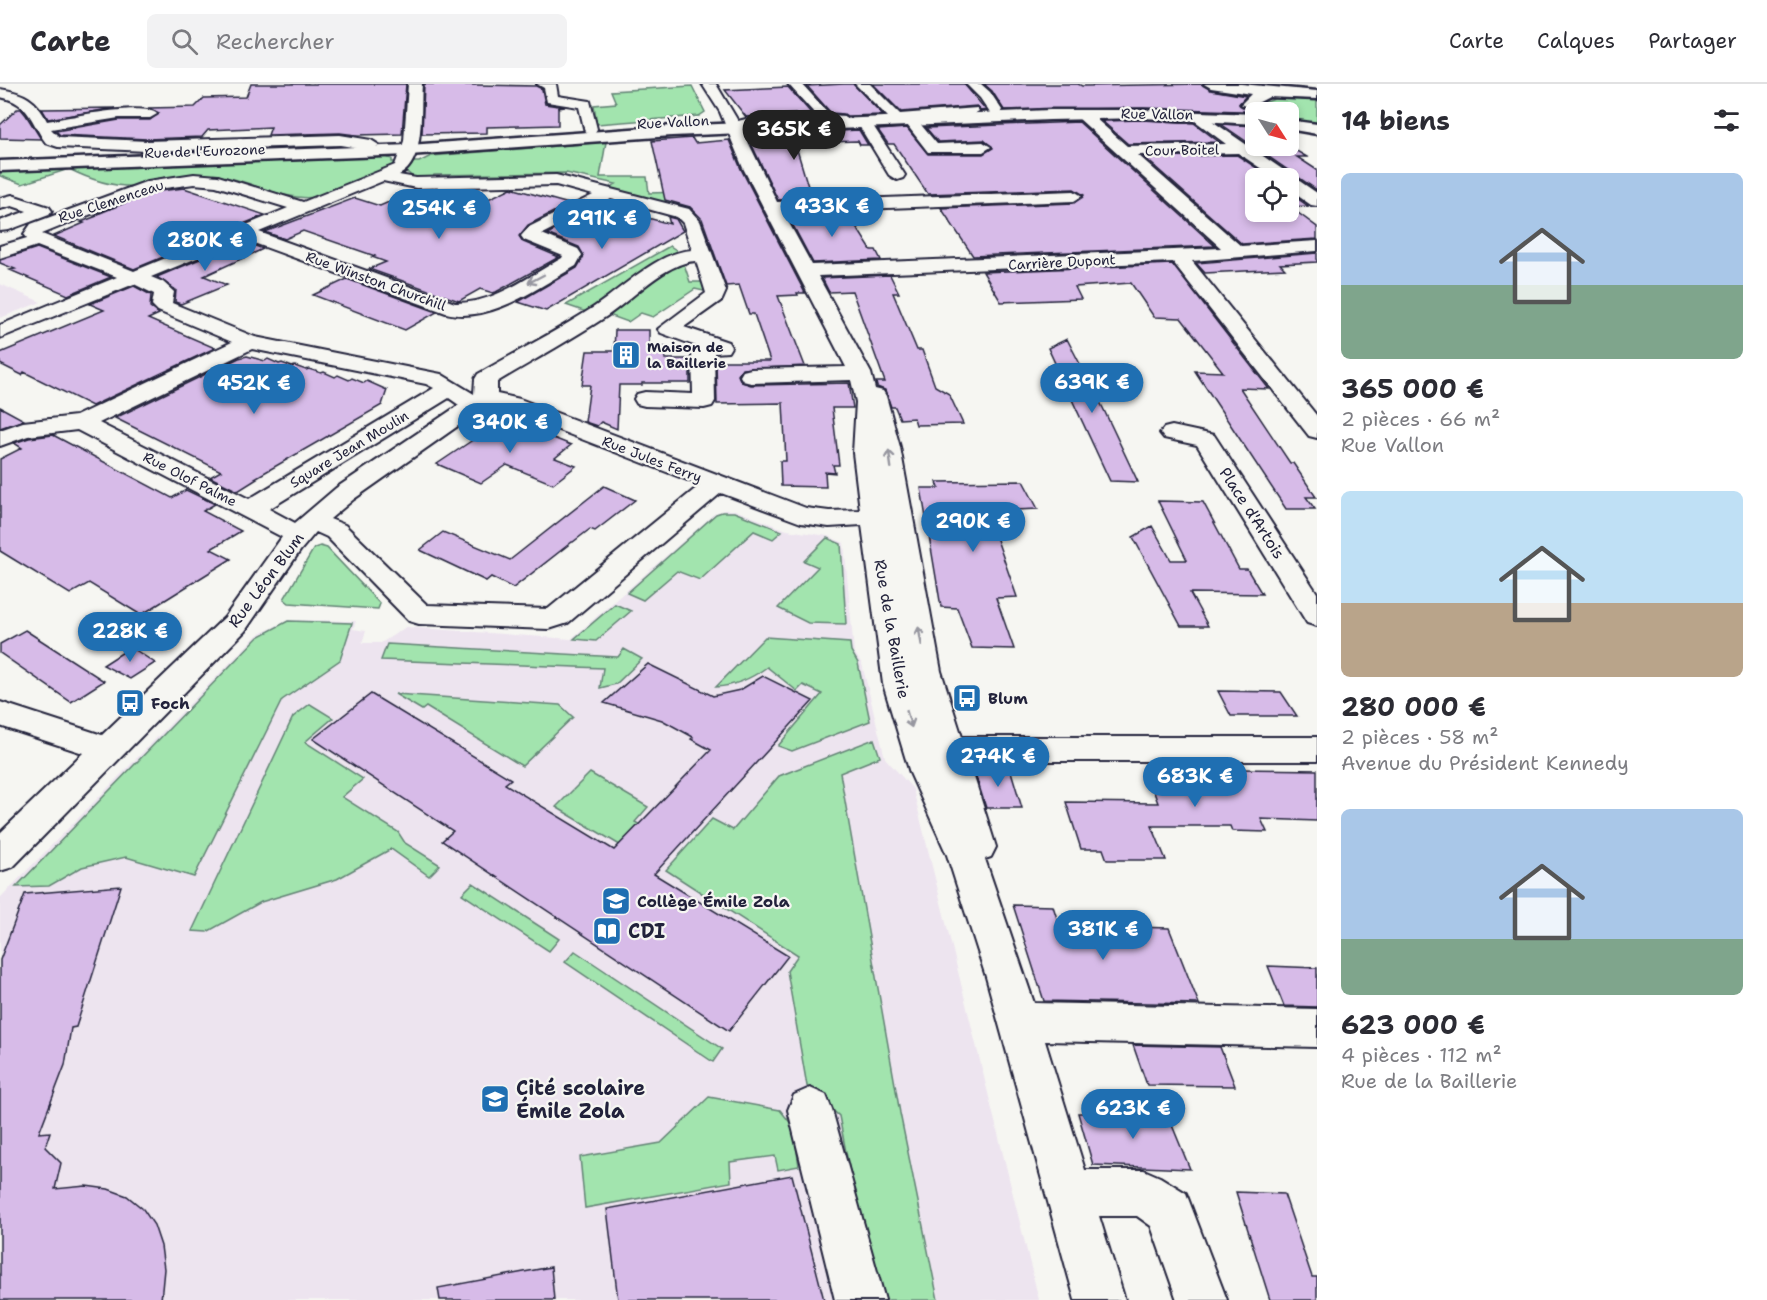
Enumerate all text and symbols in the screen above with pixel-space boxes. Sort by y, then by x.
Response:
search box [147,14,567,68]
text: Carte [30,22,111,60]
icon: search [168,25,201,58]
text: Rechercher [216,27,335,56]
text: Carte [1449,27,1504,55]
text: Calques [1537,27,1615,55]
text: Partager [1648,27,1737,55]
north arrow [1245,102,1299,156]
map controls [1245,102,1299,222]
text: 14 biens [1341,103,1450,138]
street label: Rue Vallon [1121,104,1194,124]
icon: filters [1710,104,1743,137]
pin: 365K € [745,110,843,161]
street label: Rue Vallon [637,111,710,133]
text: 365K € [757,116,831,142]
street label: Rue de l'Eurozone [144,140,266,162]
street label: Cour Boitel [1145,140,1220,160]
button: locate [1245,168,1299,222]
street label: Rue Clemenceau [56,175,166,227]
pin: 433K € [783,187,881,238]
pin: 254K € [390,189,488,240]
text: 433K € [794,193,870,219]
text: 254K € [402,195,476,221]
pin: 291K € [553,199,651,250]
text: 291K € [567,205,637,231]
icon: home [1488,212,1596,320]
pin: 280K € [156,221,254,272]
text: 280K € [167,227,243,253]
street label: Rue Winston Churchill [303,247,449,315]
street label: Carrière Dupont [1008,250,1116,274]
one-way arrow [528,274,546,285]
place label: Maison de la Baillerie [647,338,726,372]
building icon: Maison de la Baillerie [610,339,642,371]
pin: 639K € [1043,363,1141,414]
pin: 452K € [205,364,303,415]
text: 639K € [1054,369,1130,395]
text: 452K € [217,370,291,396]
text: 365 000 € [1341,371,1484,406]
pin: 340K € [461,403,559,454]
street label: Square Jean Moulin [286,406,412,492]
text: 2 pièces · 66 m² [1341,406,1500,432]
text: 340K € [472,409,548,435]
street label: Rue Jules Ferry [600,432,704,486]
text: Rue Vallon [1341,432,1444,458]
street label: Rue Olof Palme [140,448,240,510]
one-way arrow [884,449,895,469]
street label: Place d'Artois [1215,463,1289,563]
pin: 290K € [924,502,1022,553]
text: 290K € [935,508,1011,534]
street label: Rue Léon Blum [223,528,309,632]
icon: home [1488,530,1596,638]
street label: Rue de la Baillerie [869,558,915,700]
pin: 228K € [81,612,179,663]
text: 228K € [92,618,168,644]
one-way arrow [914,626,925,646]
bus stop icon: Blum [951,682,983,714]
bus stop icon: Foch [114,687,146,719]
place label: Blum [988,688,1028,709]
text: 280 000 € [1341,689,1486,724]
place label: Foch [151,693,190,714]
one-way arrow [904,709,915,728]
text: 2 pièces · 58 m² [1341,724,1498,750]
pin: 274K € [949,737,1047,788]
text: 274K € [960,743,1036,769]
text: Avenue du Président Kennedy [1341,750,1629,776]
pin: 683K € [1146,757,1244,808]
text: 683K € [1157,763,1233,789]
icon: home [1488,848,1596,956]
school or university icon: Collège Émile Zola [600,885,632,917]
place label: Collège Émile Zola [637,891,790,912]
pin: 381K € [1054,910,1152,961]
library icon: CDI [591,915,623,947]
text: 381K € [1067,916,1139,942]
place label: CDI [628,918,665,944]
text: 623 000 € [1341,1007,1485,1042]
text: 4 pièces · 112 m² [1341,1042,1502,1068]
text: Rue de la Baillerie [1341,1068,1517,1094]
place label: Cité scolaire Émile Zola [516,1075,645,1124]
school or university icon: Cité scolaire Émile Zola [479,1083,511,1115]
pin: 623K € [1084,1089,1182,1140]
text: 623K € [1095,1095,1171,1121]

